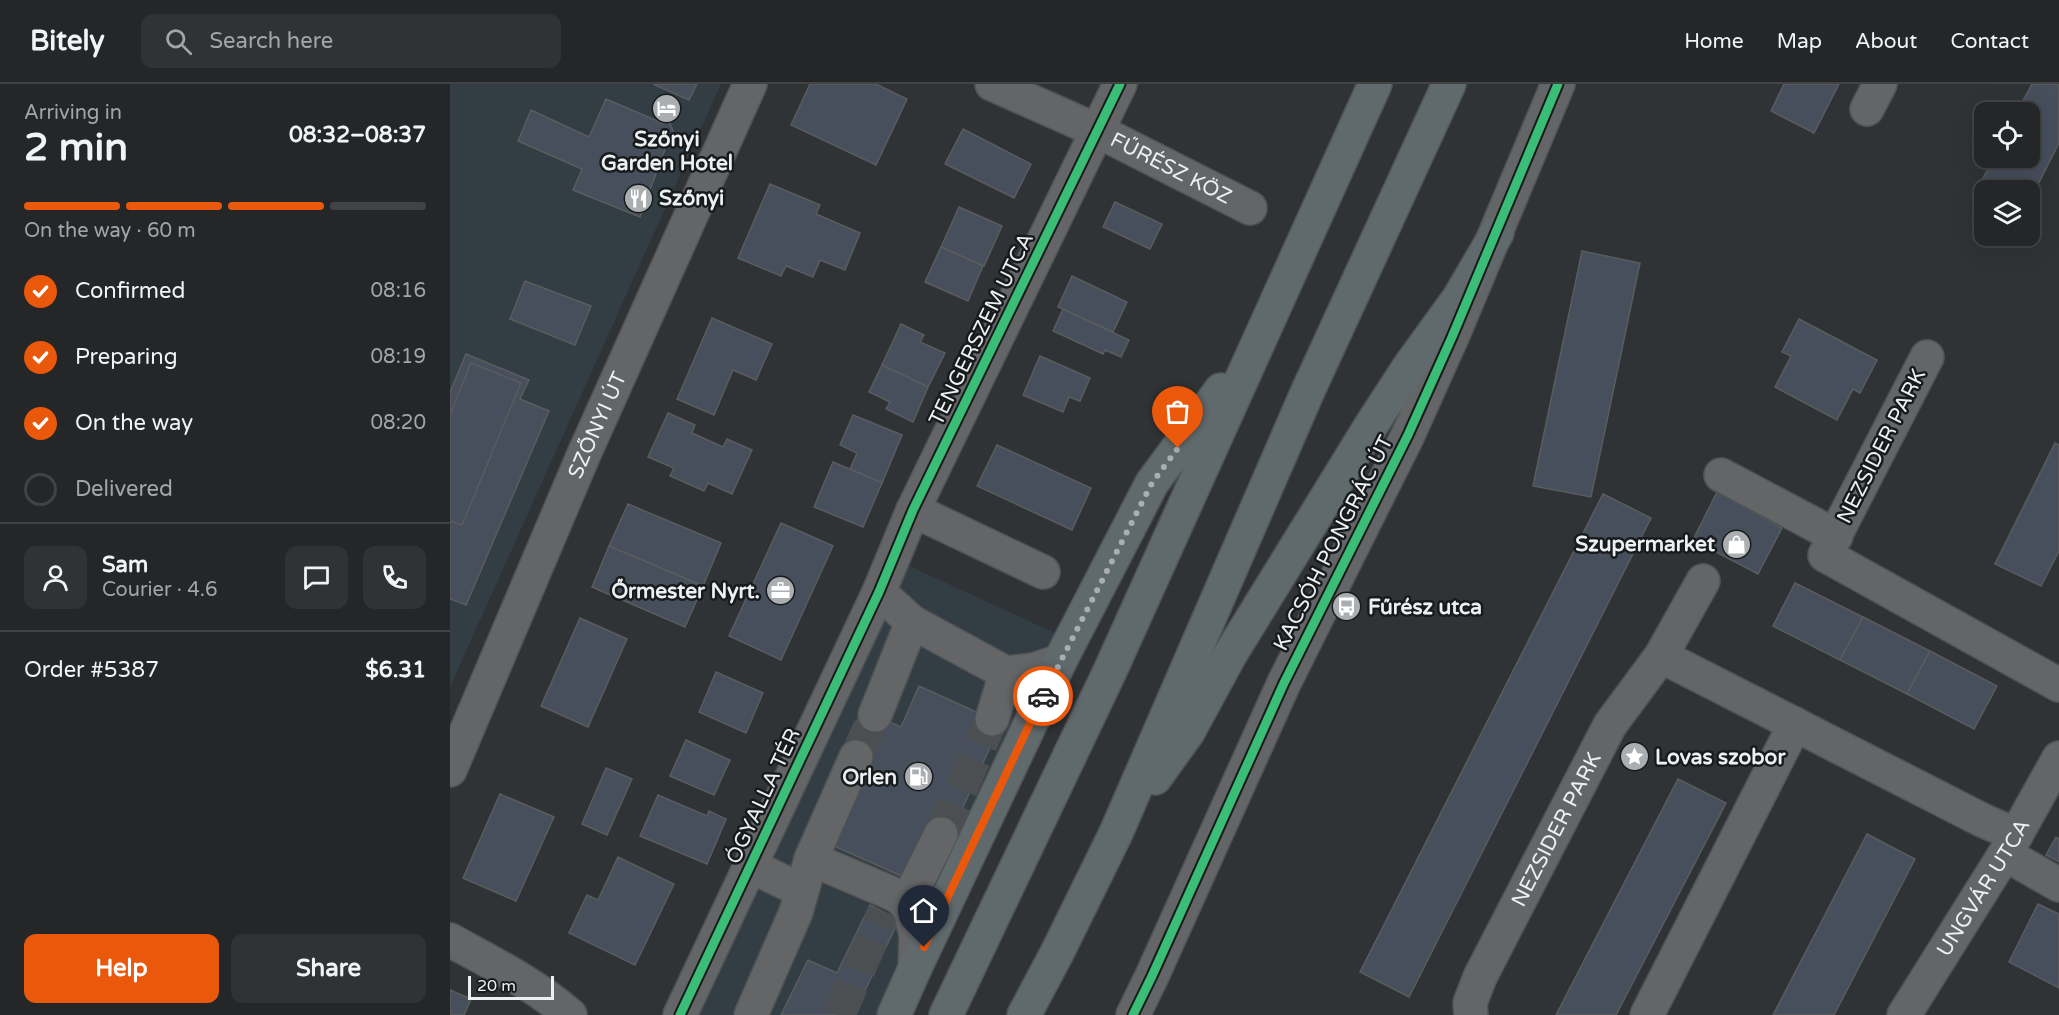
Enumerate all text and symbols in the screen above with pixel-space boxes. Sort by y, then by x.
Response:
search box [141,14,561,68]
text: Bitely [30,24,105,58]
icon: search [162,25,195,58]
text: Search here [210,28,333,54]
text: Home [1684,29,1744,54]
text: Map [1777,29,1822,54]
text: About [1855,29,1917,54]
text: Contact [1950,29,2029,54]
hotel icon: Szőnyi Garden Hotel [651,92,683,124]
text: Arriving in [24,101,122,125]
map controls [1974,102,2040,246]
button: locate [1974,102,2040,168]
text: 08:32–08:37 [289,122,426,148]
text: 2 min [24,124,128,171]
place label: Szőnyi Garden Hotel [601,127,733,176]
street label: FŰRÉSZ KÖZ [1106,127,1236,210]
button: layers [1974,180,2040,246]
restaurant icon: Szőnyi [622,182,654,214]
place label: Szőnyi [659,186,724,211]
text: On the way · 60 m [24,219,196,243]
street label: TENGERSZEM UTCA [924,229,1039,430]
icon: check [24,275,57,308]
text: Confirmed [75,278,185,304]
text: 08:16 [371,279,426,303]
icon: check [24,341,57,374]
text: Preparing [75,344,178,370]
text: 08:19 [371,345,426,369]
street label: NEZSIDER PARK [1832,365,1931,528]
street label: SZŐNYI ÚT [563,368,632,482]
pin [1152,386,1203,448]
icon: bag [1161,395,1194,428]
icon: check [24,407,57,440]
text: On the way [75,410,193,436]
text: 08:20 [371,411,426,435]
street label: KACSÓH PONGRÁC ÚT [1268,431,1399,655]
text: Delivered [75,476,173,502]
shop icon: Szupermarket [1720,528,1752,560]
place label: Szupermarket [1575,532,1715,557]
button: person [24,546,87,609]
button: chat [285,546,348,609]
button: phone [363,546,426,609]
text: Sam [102,552,148,578]
office icon: Őrmester Nyrt. [765,575,797,607]
text: Courier · 4.6 [102,578,217,602]
place label: Őrmester Nyrt. [611,578,760,604]
bus stop icon: Fűrész utca [1331,591,1363,623]
place label: Fűrész utca [1368,595,1482,620]
text: Order #5387 [24,657,159,683]
text: $6.31 [365,657,426,683]
courier [1013,666,1073,726]
icon: car [1027,680,1060,713]
street label: ÓGYALLA TÉR [721,724,806,868]
place icon: Lovas szobor [1618,741,1650,773]
place label: Lovas szobor [1655,745,1786,770]
street label: NEZSIDER PARK [1506,748,1607,911]
fuel station icon: Orlen [902,761,934,793]
place label: Orlen [842,765,897,790]
street label: UNGVÁR UTCA [1932,815,2035,961]
pin [898,885,949,947]
icon: home [907,894,940,927]
button: Help [24,934,219,1003]
button: Share [231,934,426,1003]
scale bar [468,973,554,1000]
text: 20 m [477,976,516,996]

